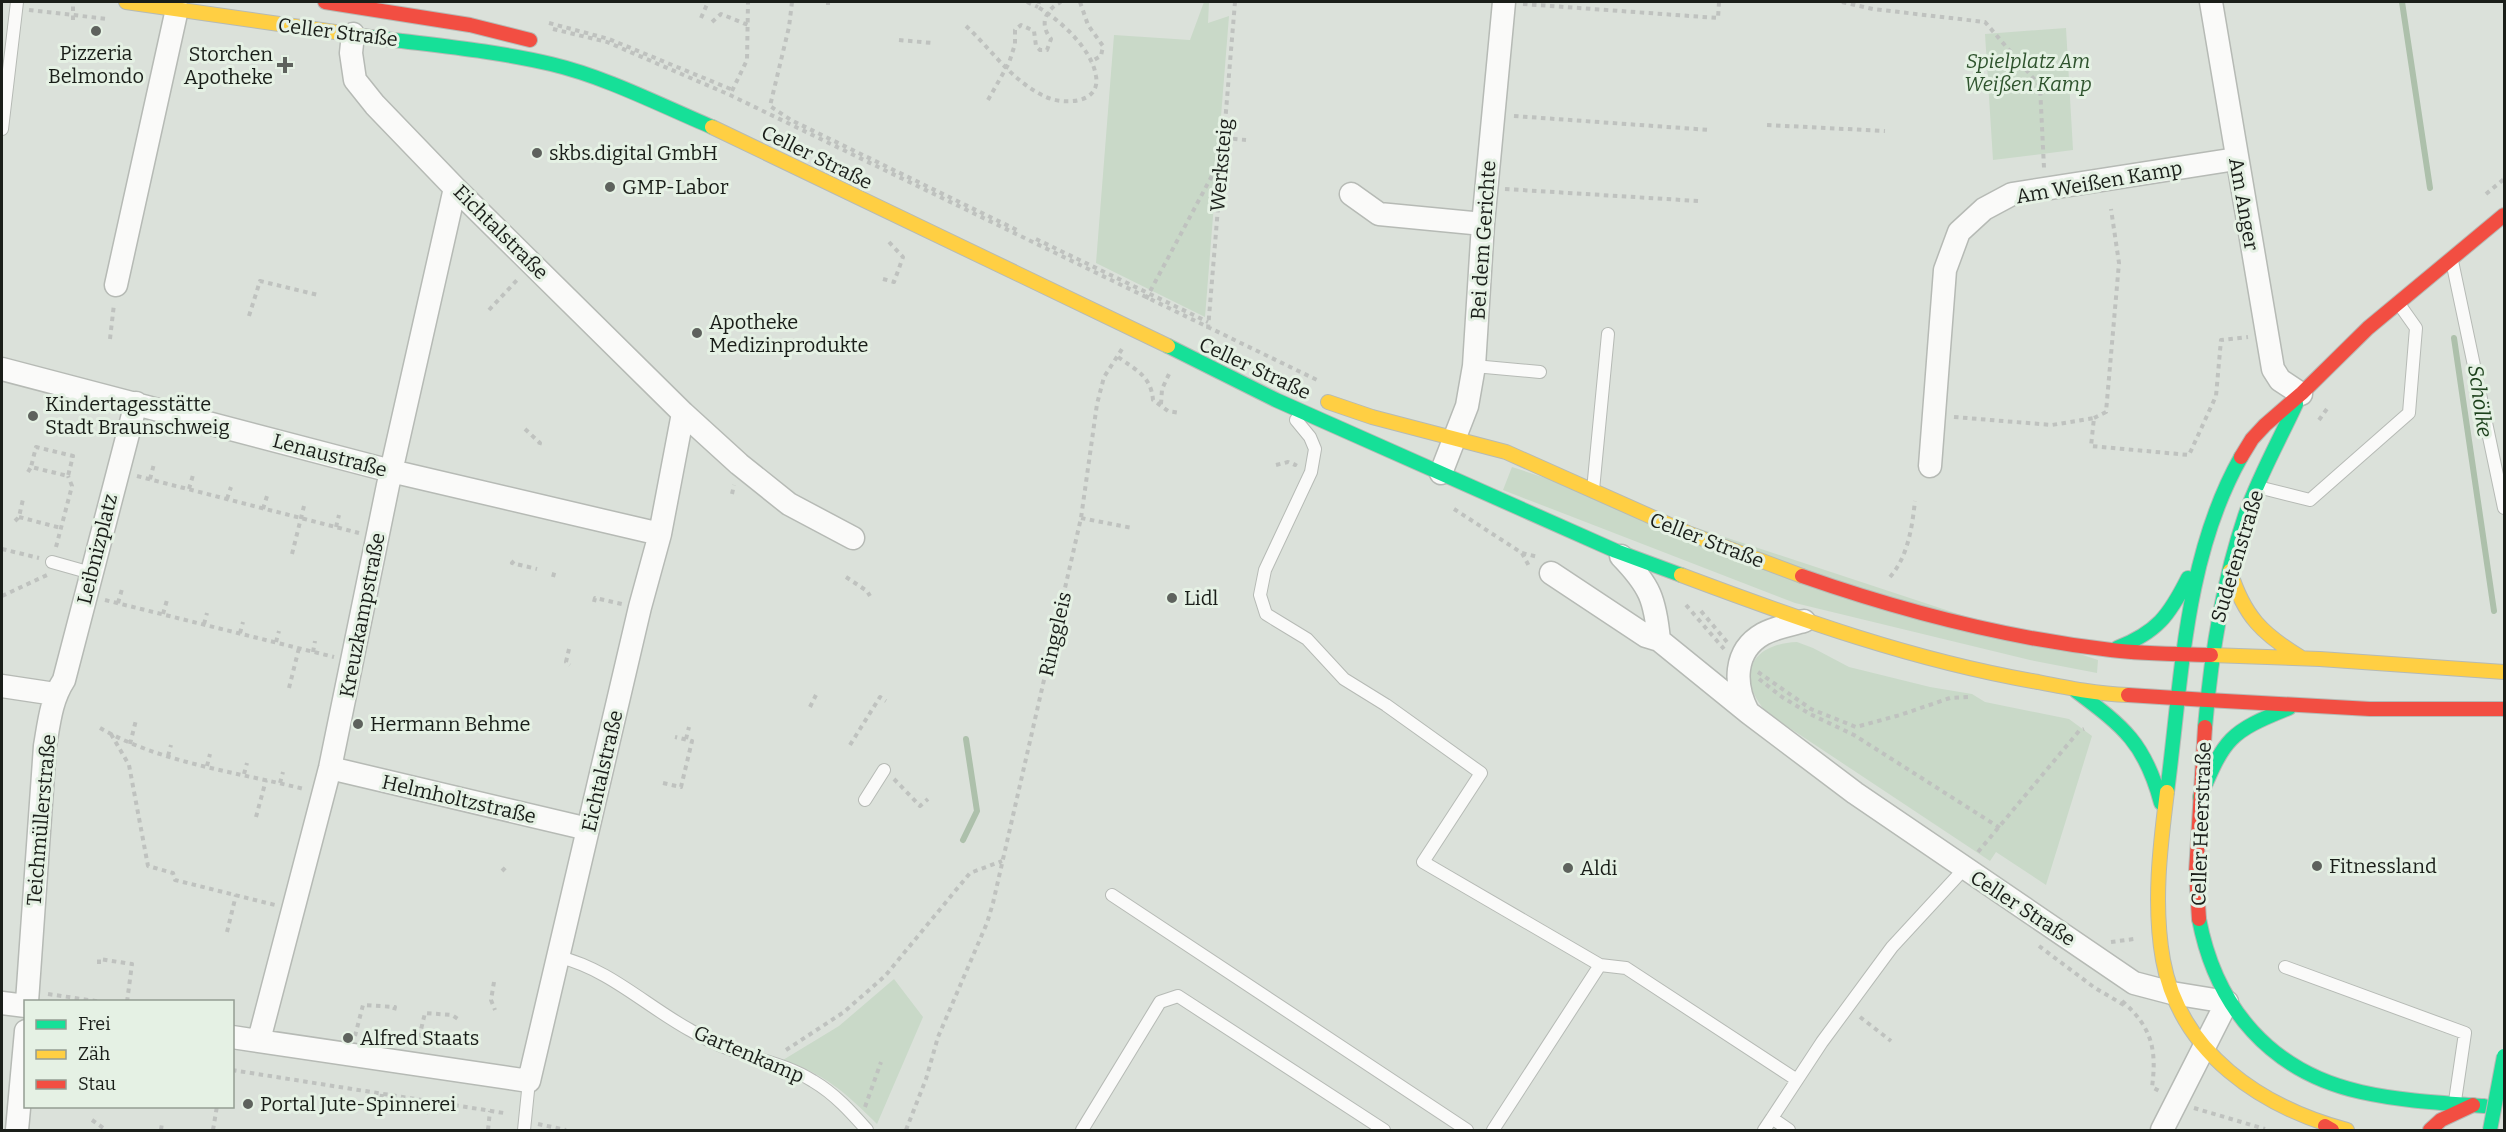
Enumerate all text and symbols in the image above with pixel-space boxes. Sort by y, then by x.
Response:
street label: Celler Straße [277,13,399,51]
marker: Pizzeria Belmondo [89,24,103,38]
place label: Pizzeria Belmondo [48,41,144,88]
place label: Storchen Apotheke [184,42,273,89]
park label: Spielplatz Am Weißen Kamp [1964,49,2092,96]
marker: Storchen Apotheke [278,58,292,72]
street label: Werksteig [1205,117,1237,213]
street label: Celler Straße [758,120,876,194]
place label: skbs.digital GmbH [549,141,718,165]
marker: skbs.digital GmbH [530,146,544,160]
street label: Am Weißen Kamp [2014,156,2184,208]
street label: Am Anger [2224,156,2264,253]
street label: Bei dem Gerichte [1465,159,1501,321]
place label: GMP-Labor [622,175,729,199]
street label: Eichtalstraße [449,180,553,284]
marker: GMP-Labor [603,180,617,194]
place label: Apotheke Medizinprodukte [709,310,868,357]
marker: Apotheke Medizinprodukte [690,326,704,340]
street label: Celler Straße [1195,332,1315,404]
water label: Schölke [2462,363,2498,439]
place label: Kindertagesstätte Stadt Braunschweig [45,392,230,439]
marker: Kindertagesstätte Stadt Braunschweig [26,409,40,423]
street label: Lenaustraße [270,428,390,482]
street label: Sudetenstraße [2205,487,2269,625]
street label: Leibnizplatz [72,491,122,607]
street label: Celler Straße [1646,507,1768,573]
street label: Kreuzkampstraße [334,531,390,699]
place label: Lidl [1184,586,1219,610]
street label: Ringgleis [1034,589,1076,679]
marker: Lidl [1165,591,1179,605]
street label: Eichtalstraße [576,708,628,834]
place label: Hermann Behme [370,712,531,736]
marker: Hermann Behme [351,717,365,731]
street label: Teichmüllerstraße [22,733,60,907]
street label: Celler Heerstraße [2186,741,2216,907]
street label: Helmholtzstraße [380,770,538,828]
place label: Fitnessland [2329,854,2437,878]
place label: Aldi [1580,856,1618,880]
marker: Fitnessland [2310,859,2324,873]
marker: Aldi [1561,861,1575,875]
street label: Celler Straße [1966,865,2080,951]
legend [24,1000,234,1108]
text: Frei [78,1013,111,1035]
street label: Gartenkamp [690,1020,808,1088]
place label: Alfred Staats [360,1026,479,1050]
marker: Alfred Staats [341,1031,355,1045]
text: Zäh [78,1043,110,1065]
text: Stau [78,1073,116,1095]
place label: Portal Jute-Spinnerei [260,1092,456,1116]
marker: Portal Jute-Spinnerei [241,1097,255,1111]

